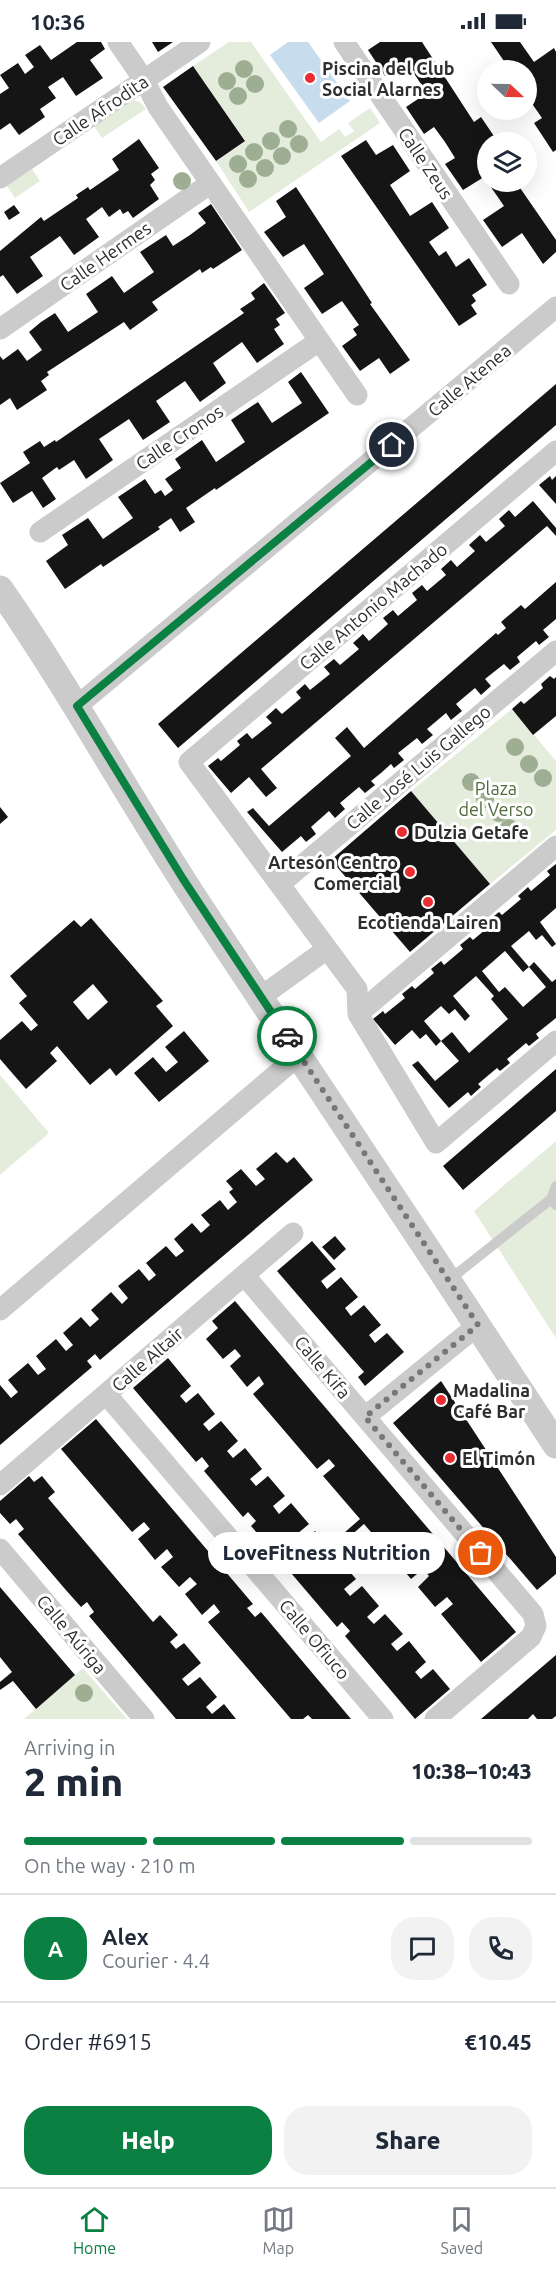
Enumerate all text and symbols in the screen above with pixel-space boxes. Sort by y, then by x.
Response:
text: 10:36 [30,9,85,34]
place label: Piscina del Club Social Alarnes [322,58,454,99]
north arrow [477,60,537,120]
map controls [477,60,537,192]
street label: Calle Afrodita [48,71,152,149]
marker: Piscina del Club Social Alarnes [303,71,317,85]
street label: Calle Zeus [395,123,457,203]
button: layers [477,132,537,192]
street label: Calle Hermes [56,217,154,295]
street label: Calle Atenea [424,340,514,420]
street label: Calle Cronos [132,400,227,473]
pin [366,419,417,470]
icon: home [375,428,408,461]
street label: Calle Antonio Machado [295,538,451,674]
street label: Calle José Luis Gallego [342,701,494,833]
park label: Plaza del Verso [458,778,534,819]
place label: Dulzia Getafe [414,822,529,842]
marker: Dulzia Getafe [395,825,409,839]
place label: Artesón Centro Comercial [268,852,399,893]
marker: Artesón Centro Comercial [403,865,417,879]
marker: Ecotienda Lairen [421,895,435,909]
place label: Ecotienda Lairen [357,912,499,932]
courier [257,1006,317,1066]
icon: car [271,1020,304,1053]
street label: Calle Altair [107,1323,187,1395]
street label: Calle Kifa [291,1332,355,1402]
place label: Madalina Café Bar [453,1380,530,1421]
marker: Madalina Café Bar [434,1393,448,1407]
place label: El Timón [462,1448,536,1468]
marker: El Timón [443,1451,457,1465]
pin [455,1527,506,1578]
callout: LoveFitness Nutrition [208,1532,445,1574]
icon: bag [464,1536,497,1569]
text: LoveFitness Nutrition [223,1541,430,1564]
street label: Calle Aúriga [33,1591,111,1677]
street label: Calle Ofiuco [276,1595,354,1683]
text: Arriving in [24,1736,115,1759]
text: 10:38–10:43 [411,1758,532,1783]
text: 2 min [24,1760,123,1803]
text: On the way · 210 m [24,1854,196,1877]
button: chat [391,1917,454,1980]
button: phone [469,1917,532,1980]
text: Alex [102,1924,149,1949]
text: A [48,1936,63,1961]
text: Courier · 4.4 [102,1949,210,1972]
text: Order #6915 [24,2029,152,2054]
text: €10.45 [465,2029,532,2054]
button: Help [24,2106,272,2175]
button: Share [284,2106,532,2175]
tab: Home [73,2203,116,2257]
tab: Map [262,2203,295,2257]
tab: Saved [441,2203,483,2257]

